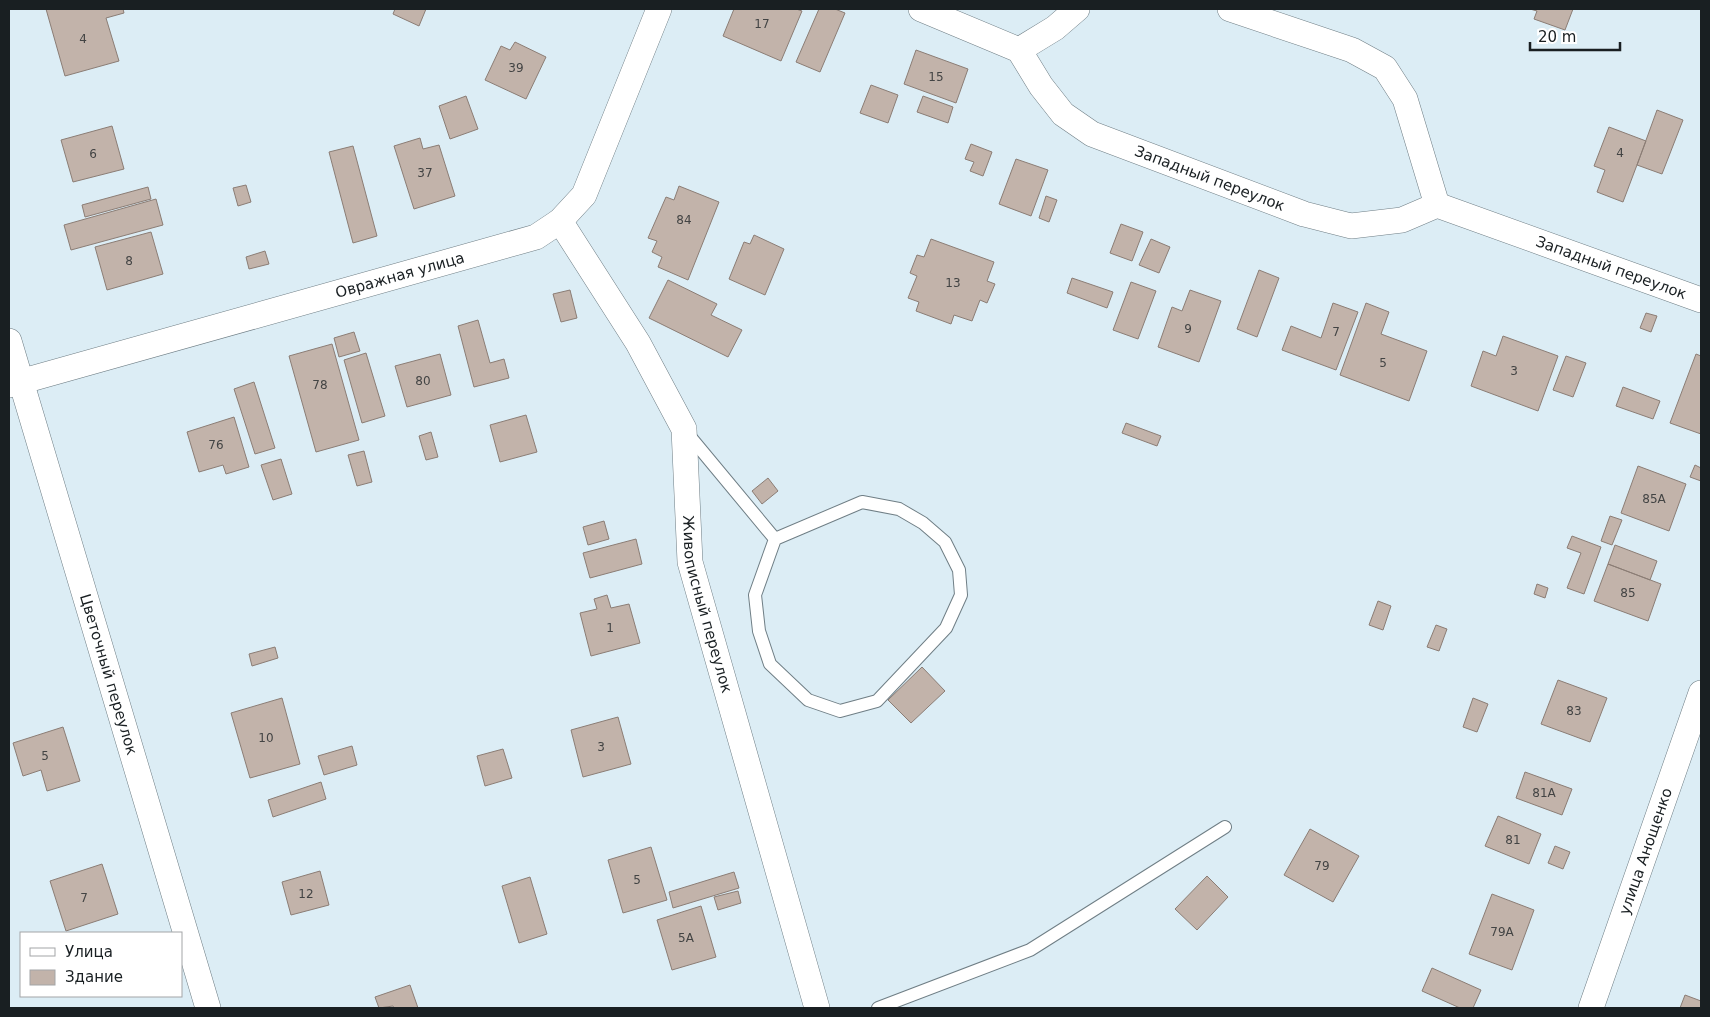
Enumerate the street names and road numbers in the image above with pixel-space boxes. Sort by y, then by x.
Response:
street label: Западный переулок [1132,142,1287,215]
street label: Западный переулок [1533,232,1689,303]
street label: Овражная улица [333,249,467,302]
street label: Живописный переулок [679,515,736,695]
street label: Цветочный переулок [76,592,141,757]
street label: улица Анощенко [1615,785,1676,917]

